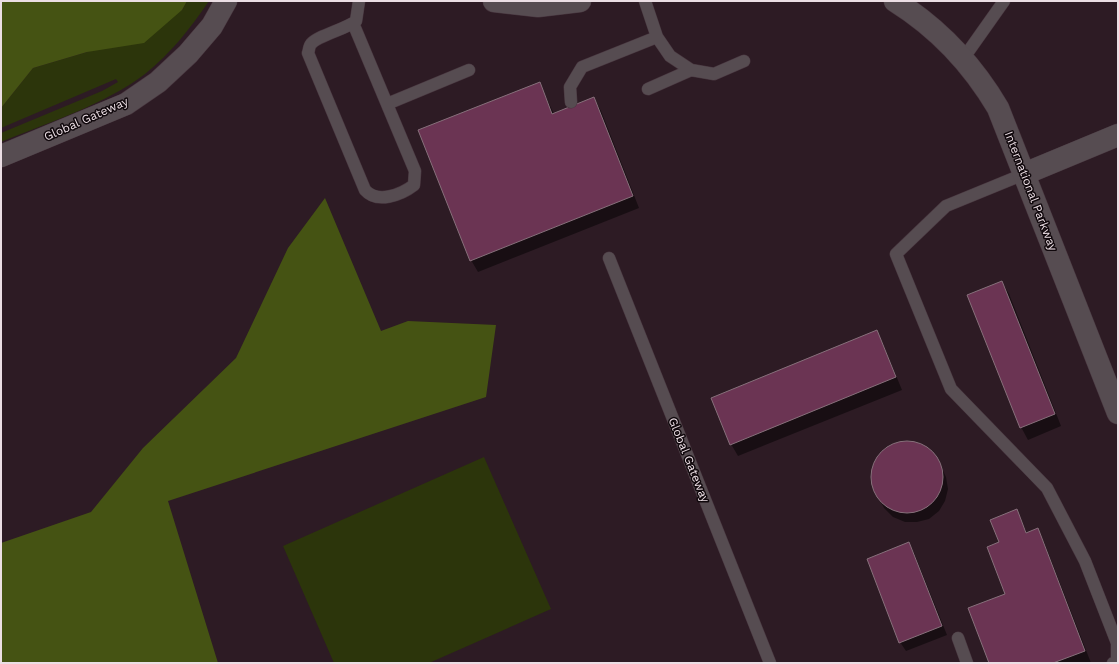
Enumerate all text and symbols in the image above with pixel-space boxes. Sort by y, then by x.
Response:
street label: Global Gateway [42,94,131,144]
street label: International Parkway [1002,129,1061,254]
street label: Global Gateway [666,415,713,505]

